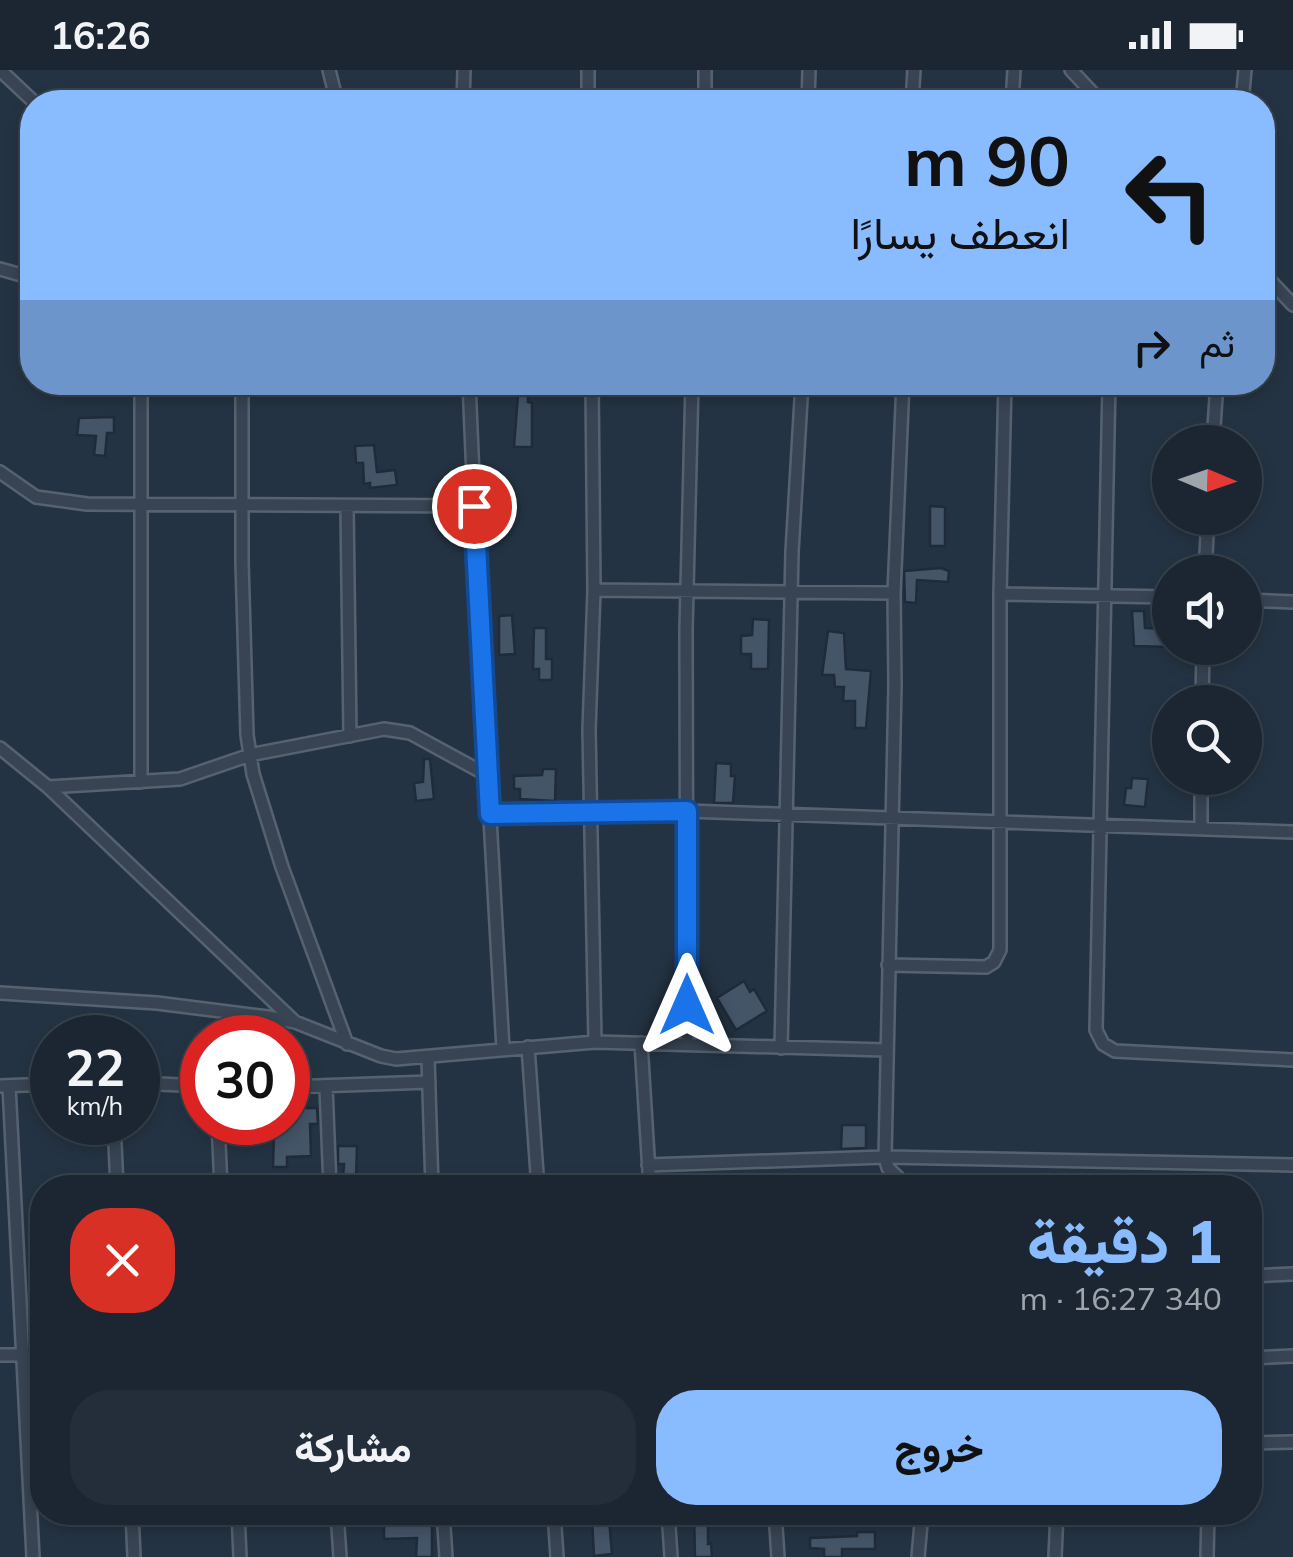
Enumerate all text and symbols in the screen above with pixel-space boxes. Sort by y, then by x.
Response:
text: 16:26 [50,11,151,59]
text: 90 m [904,116,1070,204]
icon: left [1105,130,1235,260]
text: انعطف يسارًا [851,204,1070,260]
text: ثم [1199,319,1235,367]
icon: right [1124,320,1179,375]
north arrow [1152,425,1262,535]
map controls [1152,425,1262,795]
pin [432,464,517,549]
icon: arrive [447,479,502,534]
button: sound [1152,555,1262,665]
button: search [1152,685,1262,795]
position arrow [635,953,739,1057]
speed limit sign: 30 [180,1015,310,1145]
text: 22 [65,1036,125,1099]
text: km/h [67,1090,123,1121]
text: 1 دقيقة [1027,1203,1222,1278]
button: close [70,1208,175,1313]
text: 340 m · 16:27 [1020,1278,1222,1318]
button: مشاركة [70,1390,636,1505]
button: خروج [656,1390,1222,1505]

